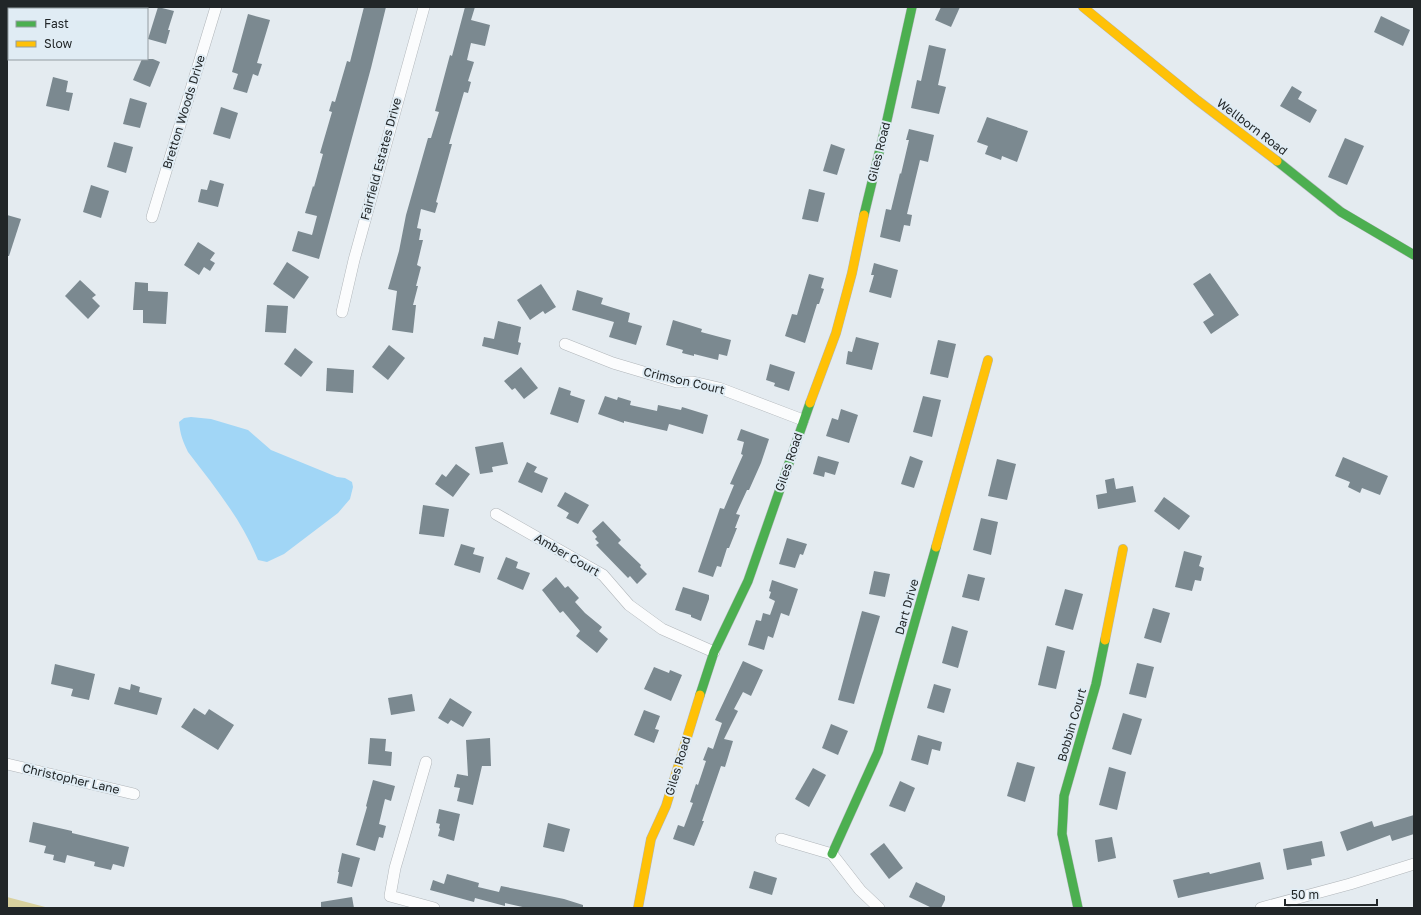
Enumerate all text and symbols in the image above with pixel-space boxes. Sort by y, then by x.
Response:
legend [8,8,148,60]
text: Fast [44,16,69,31]
text: Slow [44,36,72,51]
street label: Bretton Woods Drive [159,53,208,171]
street label: Wellborn Road [1214,95,1291,158]
street label: Fairfield Estates Drive [357,96,404,222]
street label: Giles Road [864,120,893,183]
street label: Crimson Court [642,364,726,397]
street label: Giles Road [771,430,806,493]
street label: Amber Court [532,530,603,579]
street label: Dart Drive [891,577,922,637]
street label: Bobbin Court [1054,686,1089,763]
street label: Giles Road [661,734,694,797]
street label: Christopher Lane [21,760,121,797]
scale bar [1285,881,1377,907]
text: 50 m [1291,887,1319,902]

